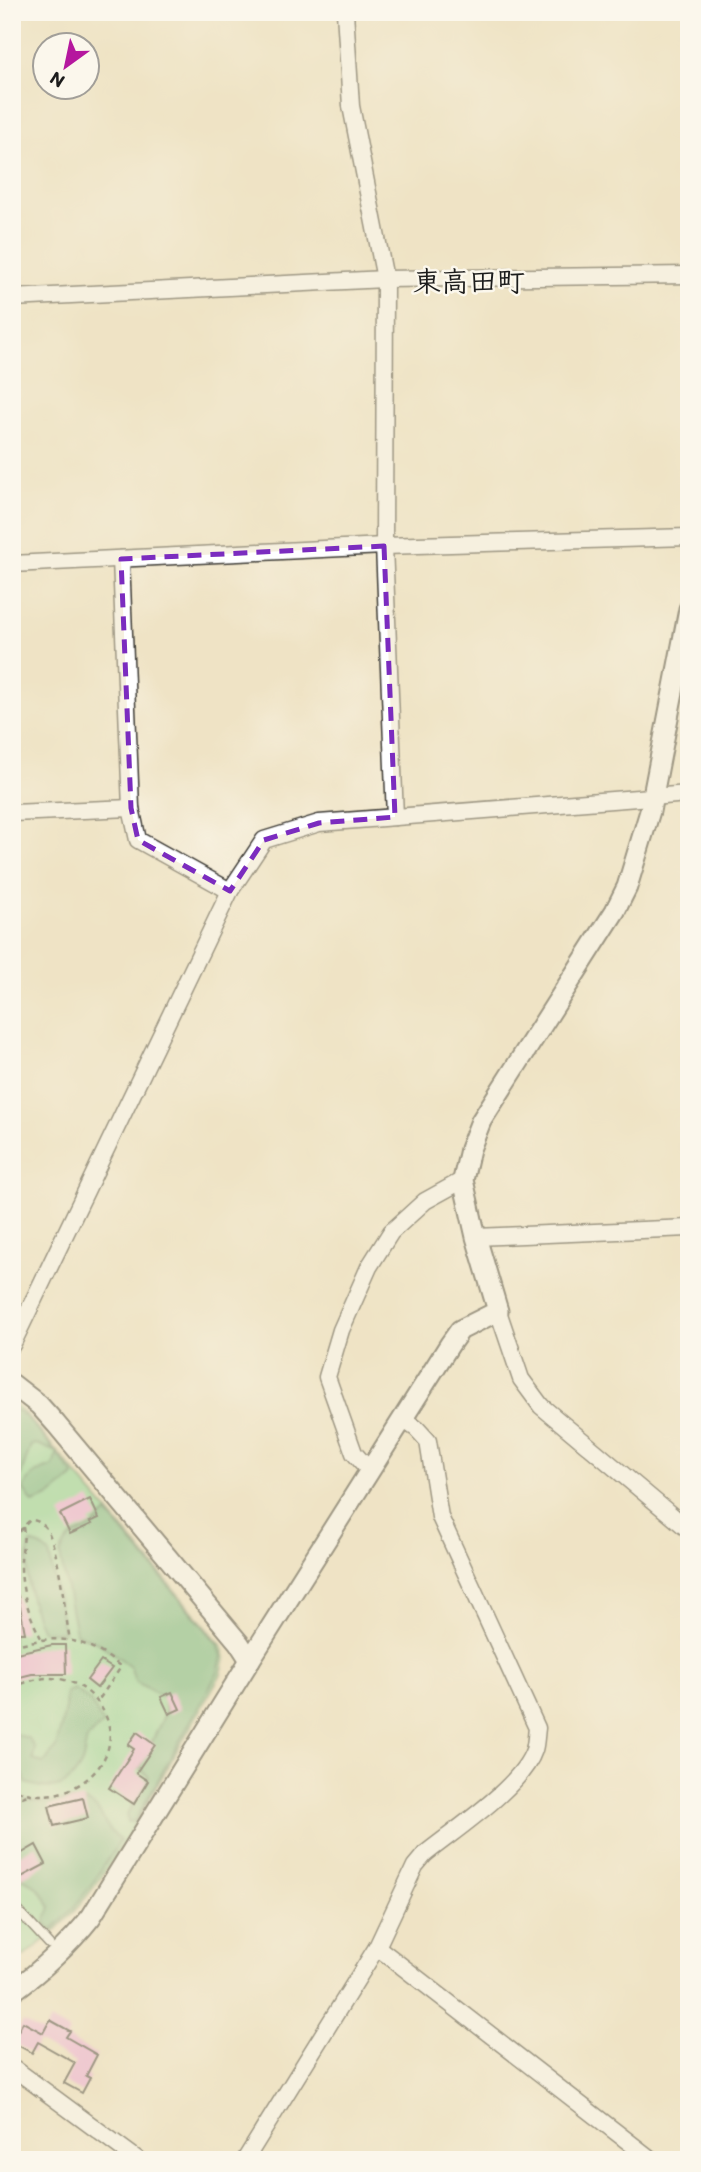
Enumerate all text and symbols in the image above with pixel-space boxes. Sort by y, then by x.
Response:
north arrow [32,32,102,102]
text: N [45,67,69,93]
district label: 東高田町 [413,264,525,298]

